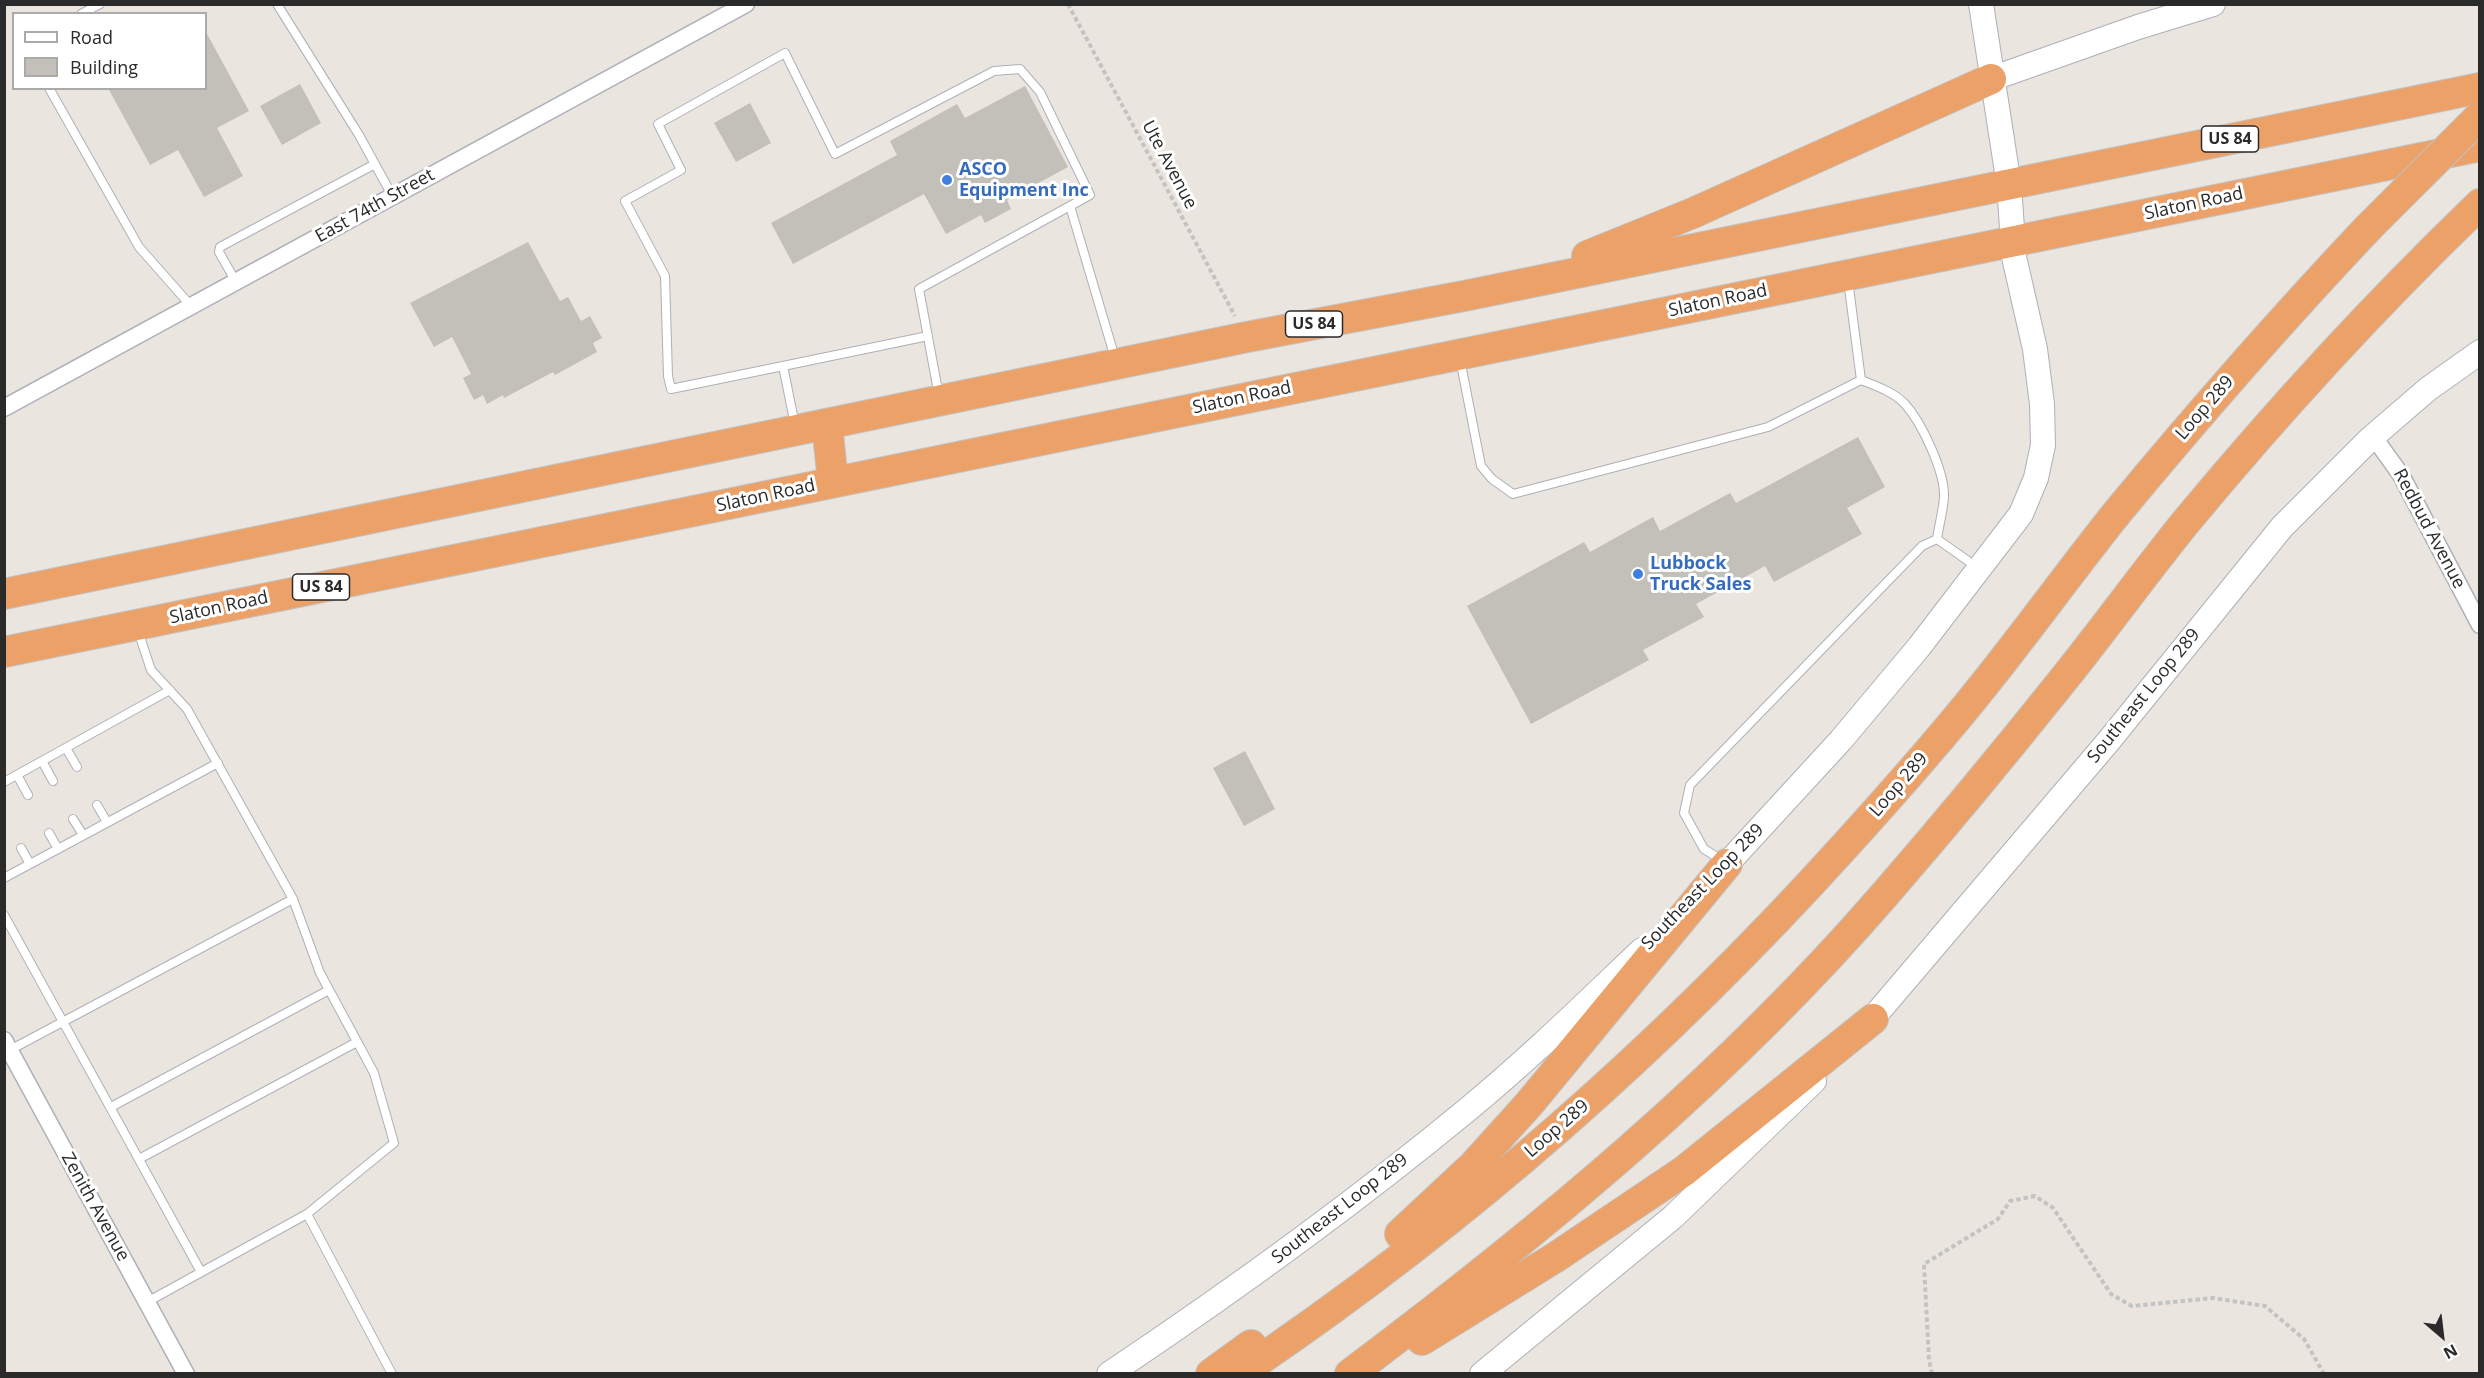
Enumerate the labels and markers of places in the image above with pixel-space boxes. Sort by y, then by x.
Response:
place label: ASCO Equipment Inc [959,159,1089,201]
marker: ASCO Equipment Inc [940,173,954,187]
place label: Lubbock Truck Sales [1650,553,1751,596]
marker: Lubbock Truck Sales [1631,567,1645,581]

